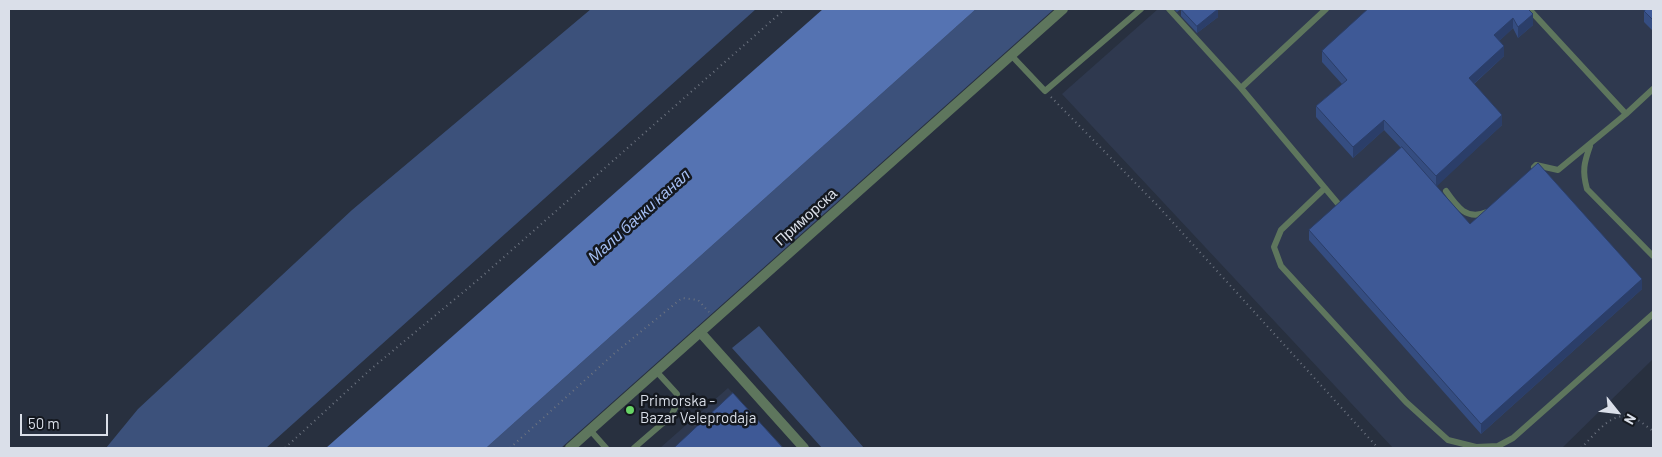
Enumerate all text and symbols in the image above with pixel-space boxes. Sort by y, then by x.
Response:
water label: Мали бачки канал [584,165,694,267]
street label: Приморска [771,184,841,250]
north arrow [1592,387,1642,437]
place label: Primorska - Bazar Veleprodaja [640,392,756,427]
scale bar [22,404,110,436]
marker: Primorska - Bazar Veleprodaja [624,404,636,416]
text: N [1621,411,1640,428]
text: 50 m [28,414,60,432]

